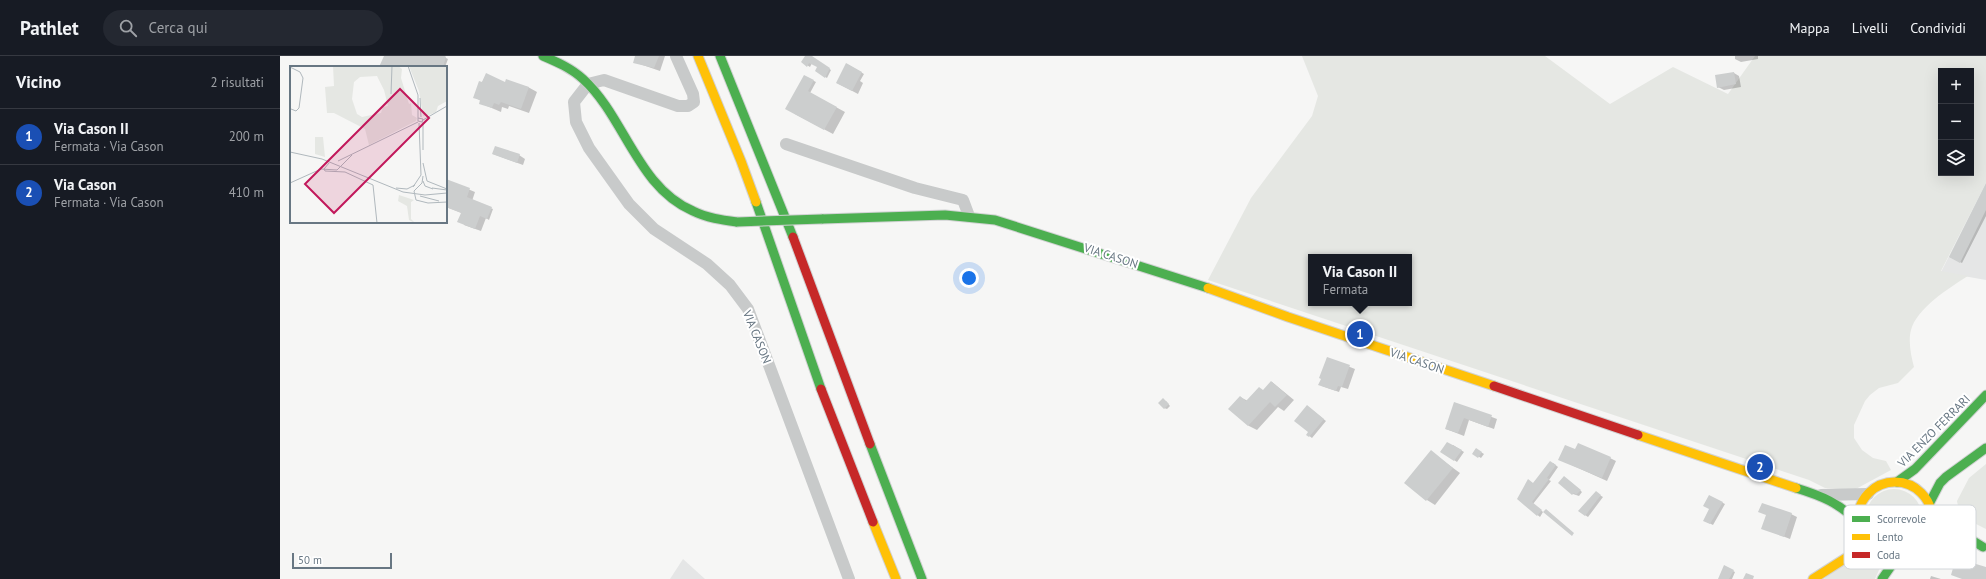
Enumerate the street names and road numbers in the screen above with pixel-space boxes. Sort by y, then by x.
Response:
street label: VIA CASON [1081,239,1140,271]
street label: VIA CASON [740,307,775,366]
street label: VIA CASON [1387,344,1446,377]
street label: VIA ENZO FERRARI [1894,391,1973,471]

